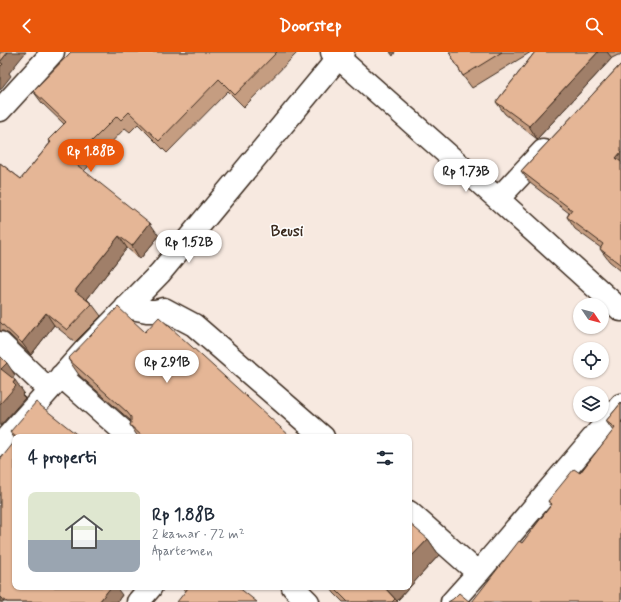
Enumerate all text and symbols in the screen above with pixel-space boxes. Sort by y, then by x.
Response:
text: Doorstep [279,14,342,38]
icon: back [16,15,38,37]
icon: search [583,15,605,37]
pin: Rp 1.88B [50,139,132,173]
text: Rp 1.88B [67,143,115,160]
pin: Rp 1.73B [425,159,507,193]
text: Rp 1.73B [443,163,489,180]
district label: Beusi [271,222,304,242]
pin: Rp 1.52B [148,230,230,264]
text: Rp 1.52B [165,234,213,251]
north arrow [573,298,609,334]
map controls [573,298,609,422]
button: locate [573,342,609,378]
pin: Rp 2.91B [126,350,208,384]
text: Rp 2.91B [144,354,190,371]
button: layers [573,386,609,422]
text: 4 properti [28,447,96,469]
icon: filters [374,447,396,469]
text: Rp 1.88B [152,504,215,526]
icon: home [60,508,108,556]
text: 2 kamar · 72 m² [152,526,244,543]
text: Apartemen [152,543,213,560]

